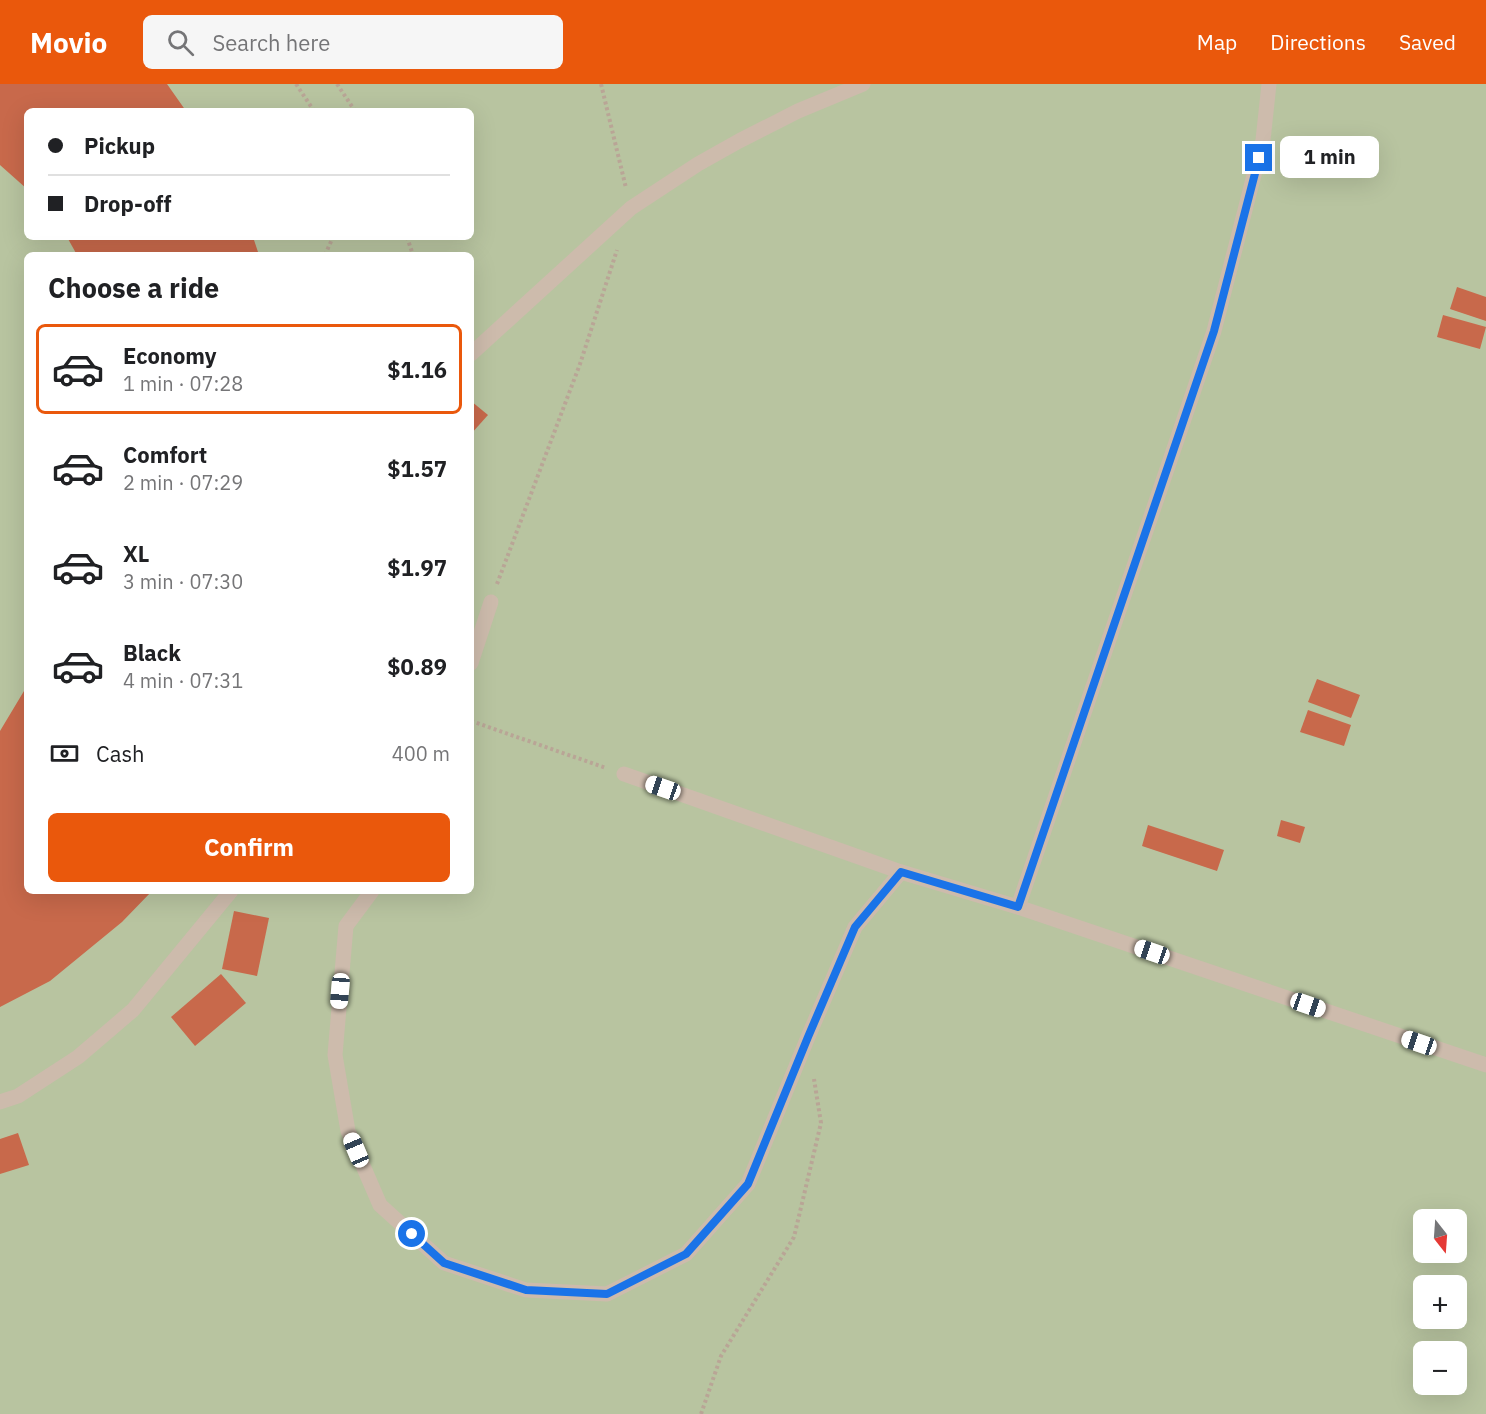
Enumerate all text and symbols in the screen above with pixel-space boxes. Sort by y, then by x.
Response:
search box [143,15,563,69]
text: Movio [30,24,107,61]
icon: search [164,26,197,59]
text: Search here [212,28,330,57]
text: Map [1197,28,1237,56]
text: Directions [1270,28,1366,56]
text: Saved [1399,28,1456,56]
text: Pickup [84,131,155,160]
callout: 1 min [1280,137,1379,179]
text: 1 min [1303,143,1356,170]
route end [1245,144,1272,171]
text: Drop-off [84,189,171,218]
text: Choose a ride [48,270,219,305]
text: Economy [123,341,217,370]
icon: car [51,342,105,396]
text: $1.16 [387,355,447,384]
text: 1 min · 07:28 [123,370,243,397]
text: Comfort [123,440,207,469]
icon: car [51,441,105,495]
text: $1.57 [387,454,447,483]
text: 2 min · 07:29 [123,469,243,496]
text: XL [123,539,149,568]
icon: car [51,540,105,594]
text: $1.97 [387,553,447,582]
text: 3 min · 07:30 [123,568,243,595]
text: Black [123,638,181,667]
icon: car [51,639,105,693]
text: $0.89 [387,652,447,681]
text: 4 min · 07:31 [123,667,243,694]
icon: cash [48,737,81,770]
text: Cash [96,739,145,768]
text: 400 m [392,740,450,767]
car [643,774,683,802]
button: Confirm [48,813,450,882]
car [1132,938,1172,966]
car [329,972,351,1010]
car [1288,991,1328,1019]
car [1399,1029,1439,1057]
car [341,1130,371,1170]
north arrow [1413,1209,1467,1263]
map controls [1413,1209,1467,1395]
route start [398,1220,425,1247]
button: + [1413,1275,1467,1329]
button: − [1413,1341,1467,1395]

